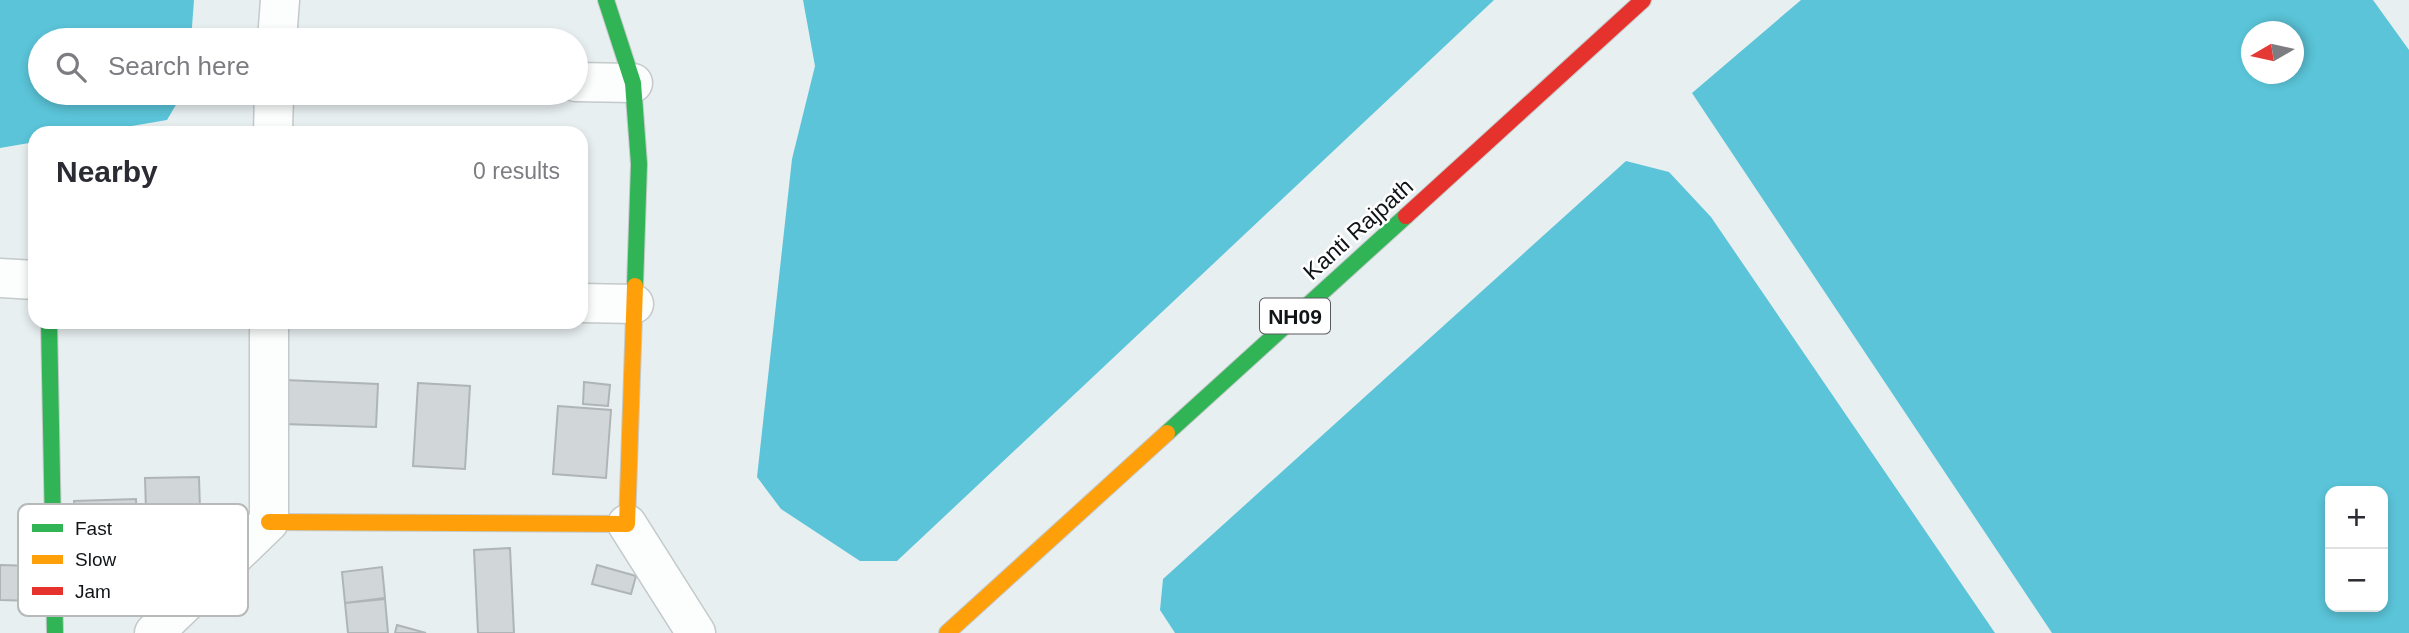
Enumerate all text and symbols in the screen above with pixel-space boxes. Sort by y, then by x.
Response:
north arrow [2241,21,2304,84]
search box [28,28,588,105]
icon: search [52,48,90,86]
text: Search here [108,51,250,81]
text: Nearby [56,155,158,188]
text: 0 results [473,158,560,184]
street label: Kanti Rajpath [1298,173,1418,285]
road number: NH09 [1260,298,1330,334]
map controls [2325,486,2388,612]
button: + [2325,486,2388,549]
legend [18,504,248,616]
text: Fast [75,518,113,539]
text: Slow [75,549,116,570]
button: − [2325,549,2388,612]
text: Jam [75,581,111,602]

